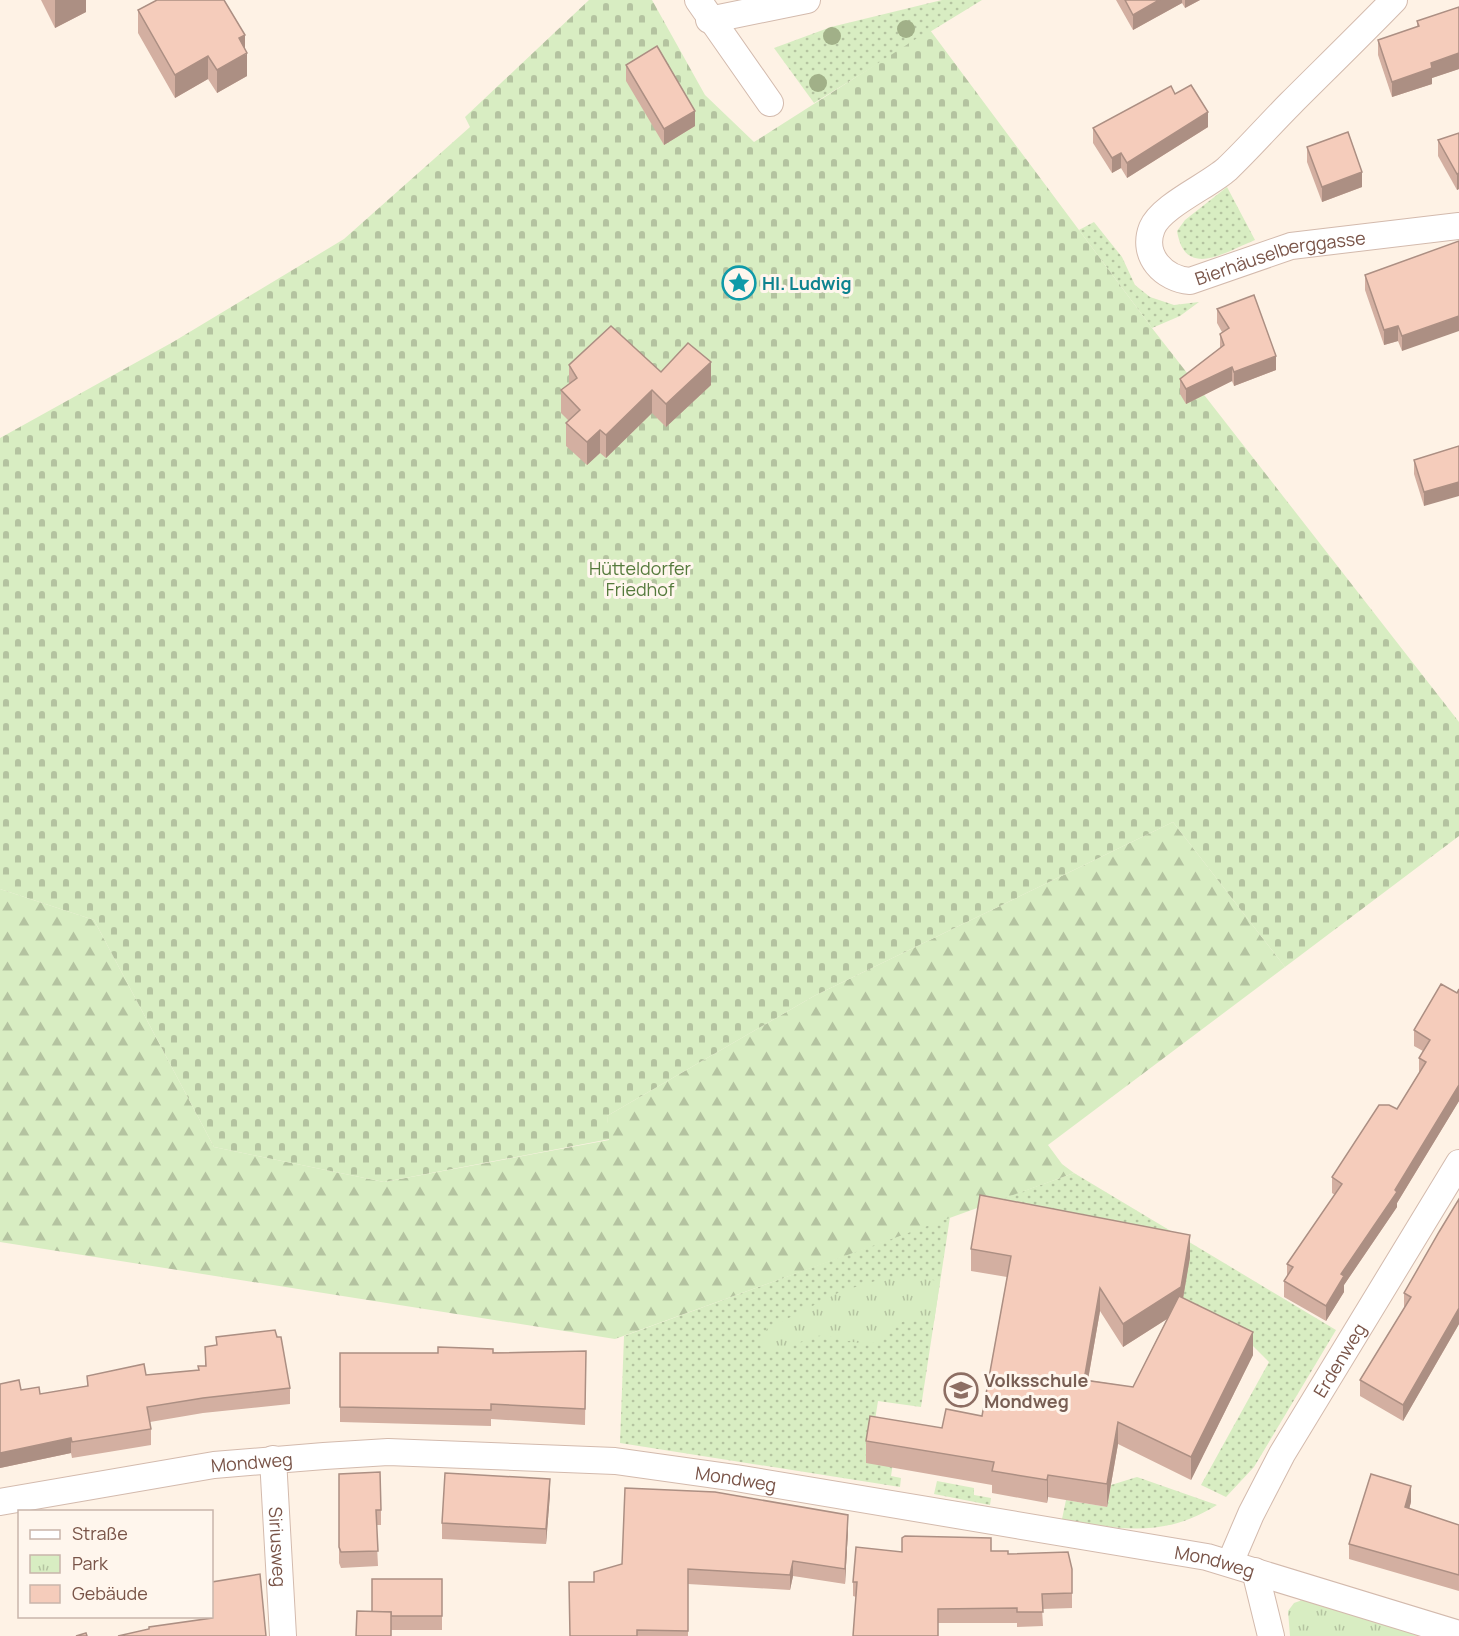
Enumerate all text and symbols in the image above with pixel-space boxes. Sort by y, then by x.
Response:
street label: Bierhäuselberggasse [1192,225,1367,290]
place icon: Hl. Ludwig [721,265,757,301]
place label: Hl. Ludwig [762,271,852,295]
park label: Hütteldorfer Friedhof [589,556,691,601]
street label: Erdenweg [1307,1318,1371,1402]
place label: Volksschule Mondweg [984,1368,1089,1413]
school or university icon: Volksschule Mondweg [943,1372,979,1408]
street label: Mondweg [210,1447,293,1477]
street label: Mondweg [694,1460,778,1497]
street label: Siriusweg [264,1506,292,1588]
legend [18,1510,213,1618]
text: Straße [72,1521,128,1545]
street label: Mondweg [1173,1540,1258,1583]
text: Park [72,1551,109,1575]
text: Gebäude [72,1581,148,1605]

